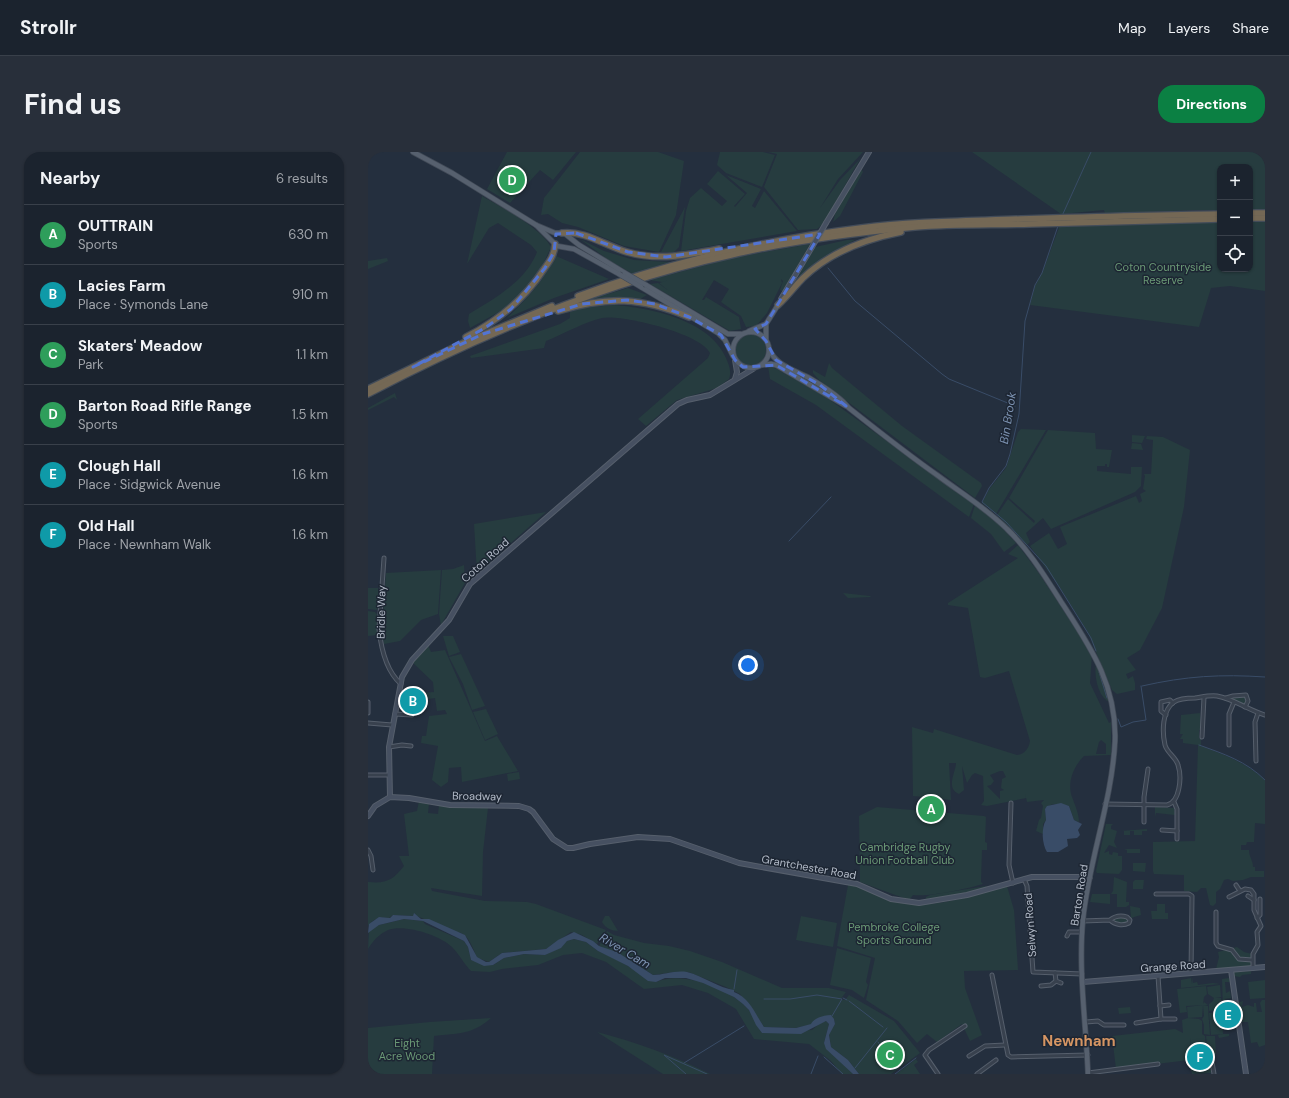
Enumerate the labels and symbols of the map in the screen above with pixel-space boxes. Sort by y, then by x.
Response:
pin: D [499,165,525,195]
park label: Coton Countryside Reserve [1115,260,1211,287]
water label: Bin Brook [996,390,1020,445]
street label: Coton Road [458,535,512,585]
street label: Bridle Way [374,585,388,639]
your location [738,655,758,675]
pin: B [400,686,426,716]
street label: Broadway [452,789,502,803]
pin: A [918,794,944,824]
park label: Cambridge Rugby Union Football Club [856,840,955,867]
street label: Grantchester Road [760,852,858,882]
street label: Barton Road [1067,863,1091,927]
street label: Selwyn Road [1021,892,1039,958]
park label: Pembroke College Sports Ground [848,920,940,947]
water label: River Cam [597,930,654,973]
street label: Grange Road [1140,957,1206,975]
pin: E [1215,1000,1241,1030]
district label: Newnham [1042,1031,1116,1051]
park label: Eight Acre Wood [379,1036,435,1063]
pin: C [877,1040,903,1070]
pin: F [1187,1042,1213,1072]

